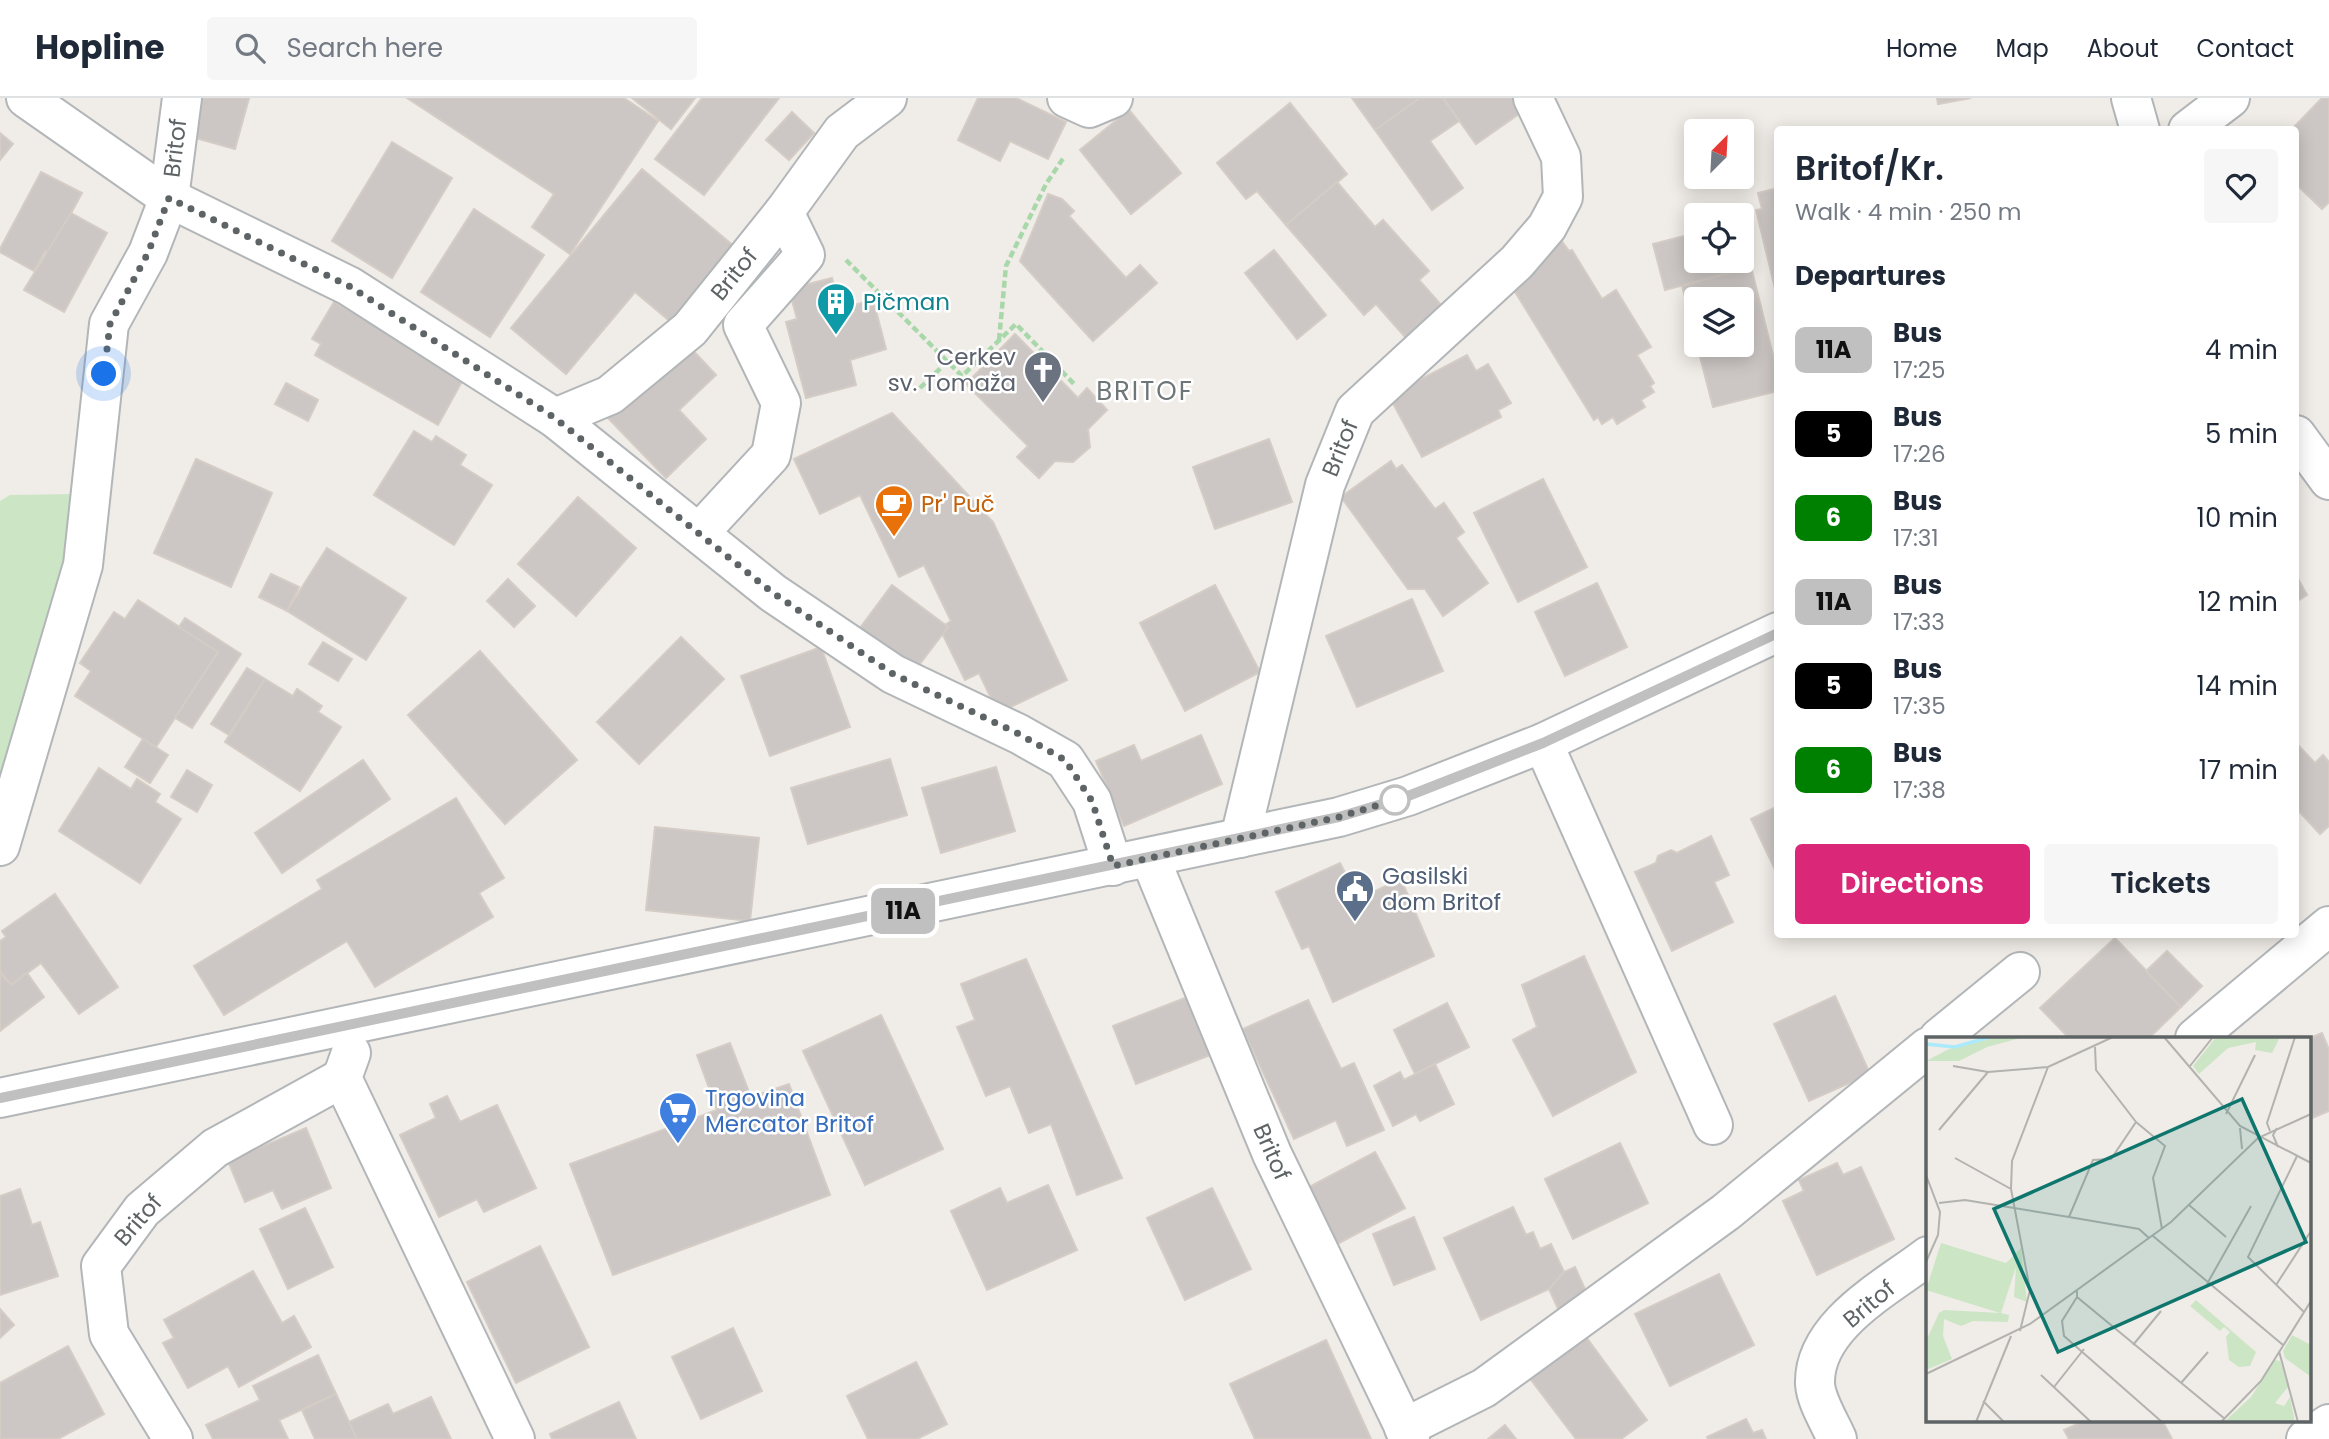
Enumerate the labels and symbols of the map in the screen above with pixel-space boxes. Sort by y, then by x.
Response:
street label: Britof [156,117,194,179]
north arrow [1684,119,1754,189]
street label: Britof [703,241,765,307]
building icon: Pičman [815,281,857,336]
place label: Pičman [863,286,950,318]
place label: Cerkev sv. Tomaža [888,341,1016,399]
church icon: Cerkev sv. Tomaža [1022,349,1064,404]
your location [86,356,121,391]
district label: BRITOF [1096,373,1194,409]
street label: Britof [1314,415,1366,481]
cafe icon: Pr' Puč [873,483,915,538]
place label: Pr' Puč [921,488,995,520]
unlabelled marker [1380,785,1410,815]
place label: Gasilski dom Britof [1382,860,1501,918]
public building icon: Gasilski dom Britof [1334,868,1376,923]
line badge: 11A [863,888,943,934]
inset map [1926,1037,2312,1422]
place label: Trgovina Mercator Britof [705,1082,874,1140]
supermarket icon: Trgovina Mercator Britof [657,1090,699,1145]
street label: Britof [1245,1119,1299,1185]
street label: Britof [107,1187,169,1253]
street label: Britof [1836,1273,1902,1335]

